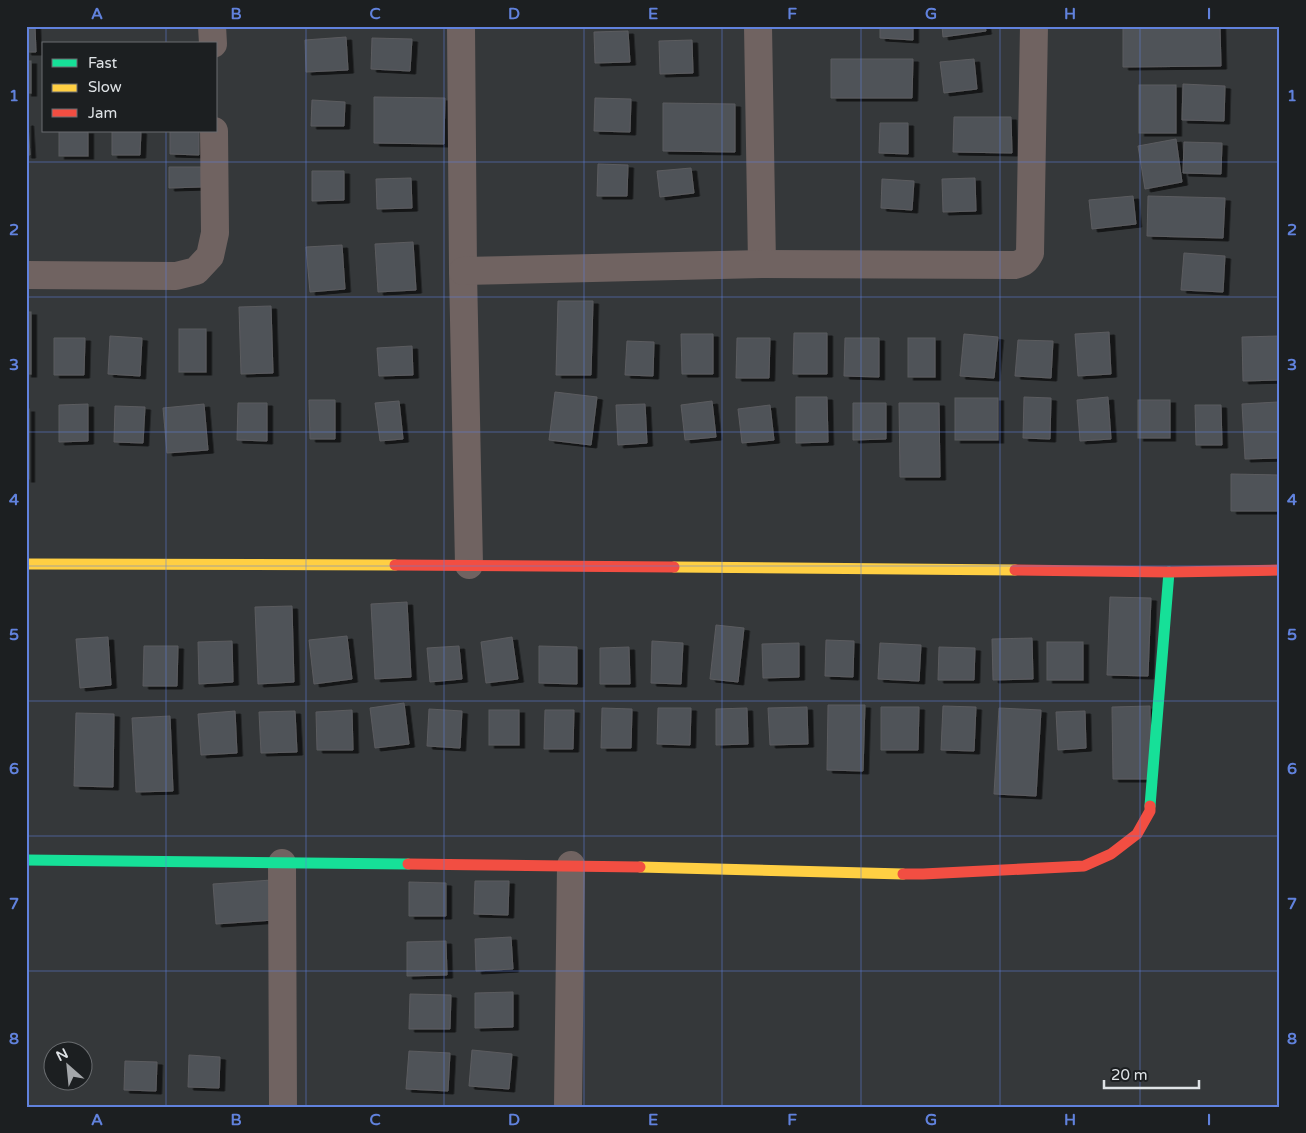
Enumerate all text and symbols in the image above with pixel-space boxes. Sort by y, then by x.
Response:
text: A [91,4,103,24]
text: B [230,4,242,24]
text: C [369,4,381,24]
text: D [508,4,520,24]
text: E [648,4,658,24]
text: F [787,4,797,24]
text: G [925,4,937,24]
text: H [1064,4,1076,24]
text: I [1207,4,1211,24]
legend [42,42,218,132]
text: Fast [88,54,118,72]
text: Slow [88,78,122,96]
text: 1 [9,86,19,106]
text: 1 [1287,86,1297,106]
text: Jam [88,104,117,122]
text: 2 [9,220,19,240]
text: 2 [1287,220,1297,240]
text: 3 [9,355,19,375]
text: 3 [1287,355,1297,375]
text: 4 [9,490,19,510]
text: 4 [1287,490,1297,510]
text: 5 [9,625,19,645]
text: 5 [1287,625,1297,645]
text: 6 [9,759,19,779]
text: 6 [1287,759,1297,779]
text: 7 [9,894,19,914]
text: 7 [1287,894,1297,914]
text: 8 [9,1029,19,1049]
text: 8 [1287,1029,1297,1049]
north arrow [42,1040,92,1090]
text: N [53,1045,71,1065]
scale bar [1104,1058,1198,1090]
text: 20 m [1111,1066,1148,1084]
text: A [91,1110,103,1130]
text: B [230,1110,242,1130]
text: C [369,1110,381,1130]
text: D [508,1110,520,1130]
text: E [648,1110,658,1130]
text: F [787,1110,797,1130]
text: G [925,1110,937,1130]
text: H [1064,1110,1076,1130]
text: I [1207,1110,1211,1130]

